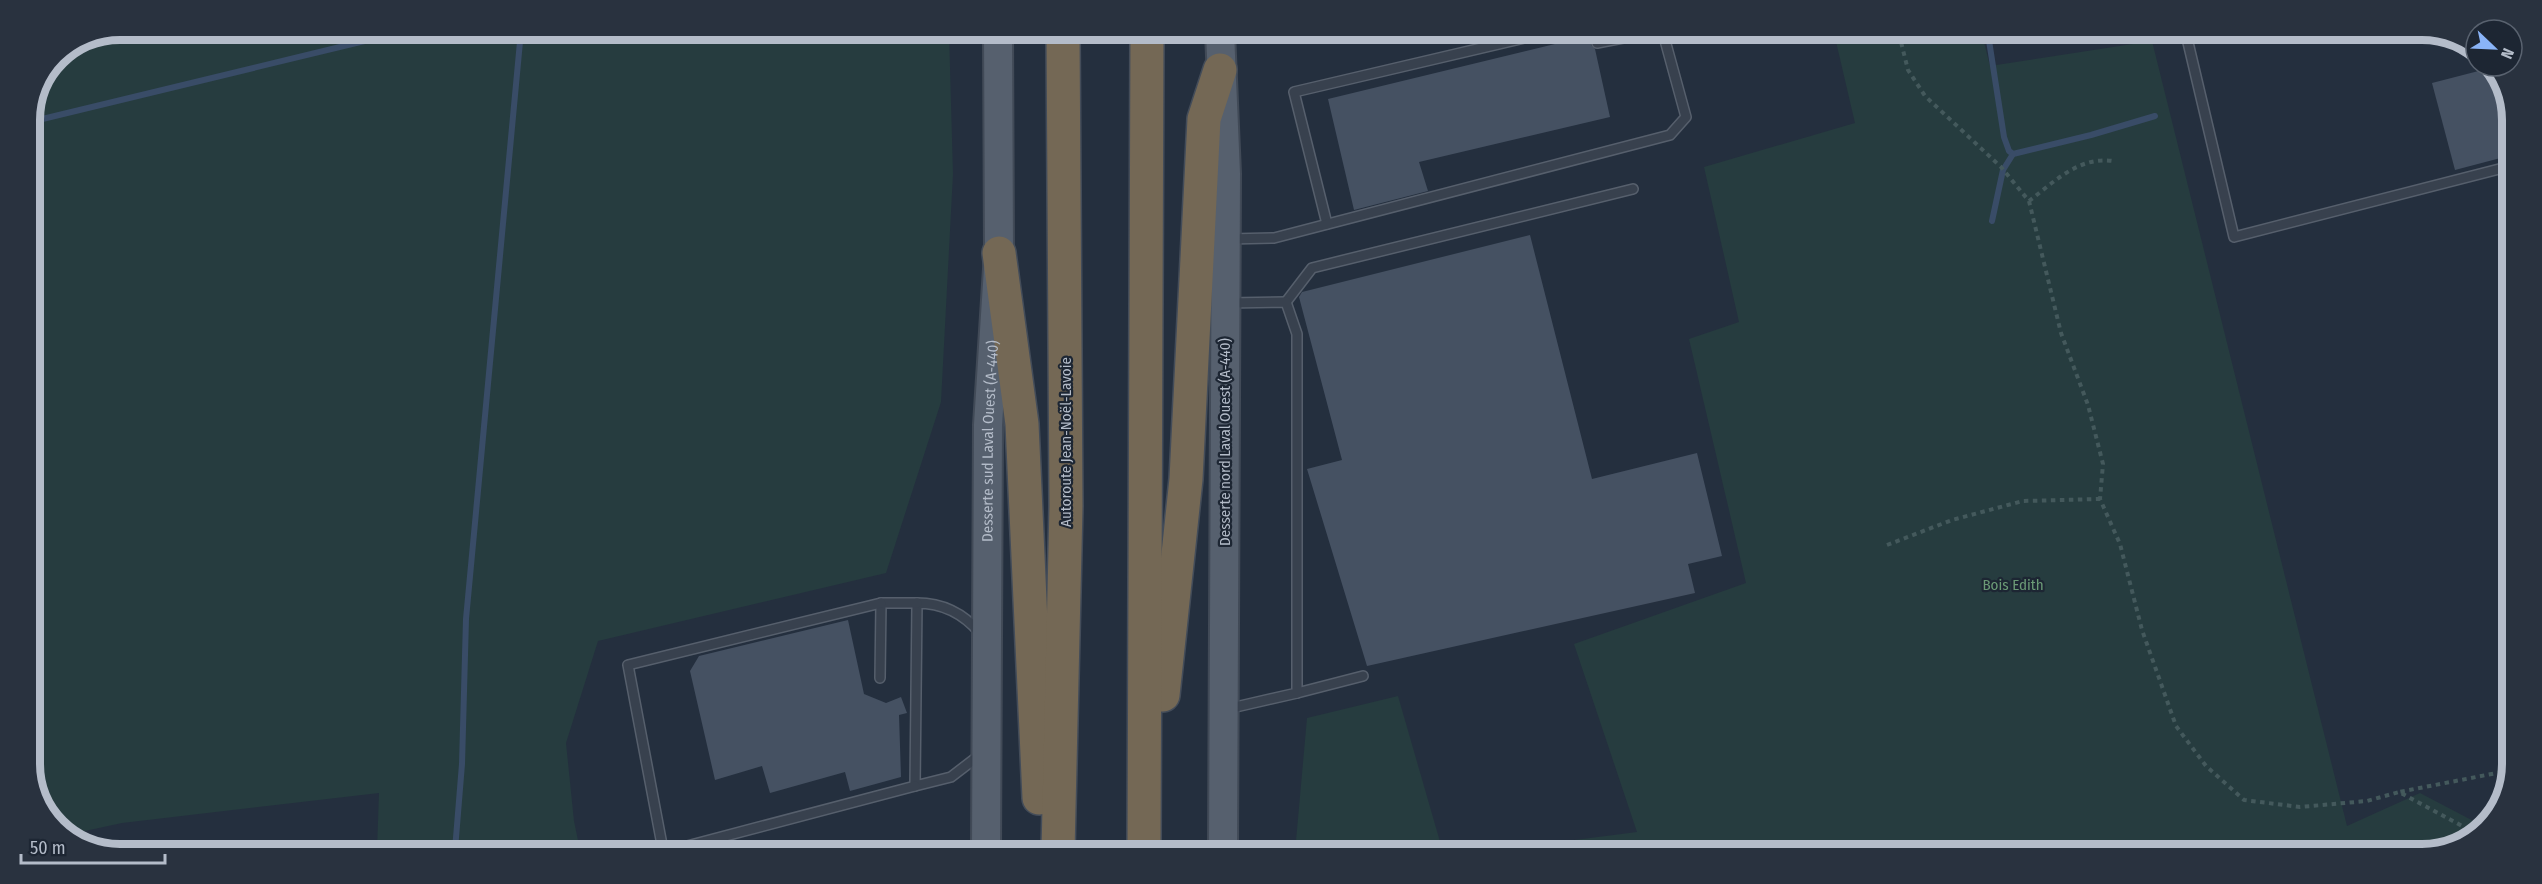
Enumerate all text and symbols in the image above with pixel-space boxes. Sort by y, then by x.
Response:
north arrow [2464,18,2524,78]
text: N [2497,46,2518,62]
street label: Desserte nord Laval Ouest (A-440) [1216,338,1234,546]
street label: Desserte sud Laval Ouest (A-440) [978,340,1002,542]
street label: Autoroute Jean-Noël-Lavoie [1057,357,1075,527]
park label: Bois Edith [1982,576,2044,594]
scale bar [21,827,165,865]
text: 50 m [30,837,66,859]

